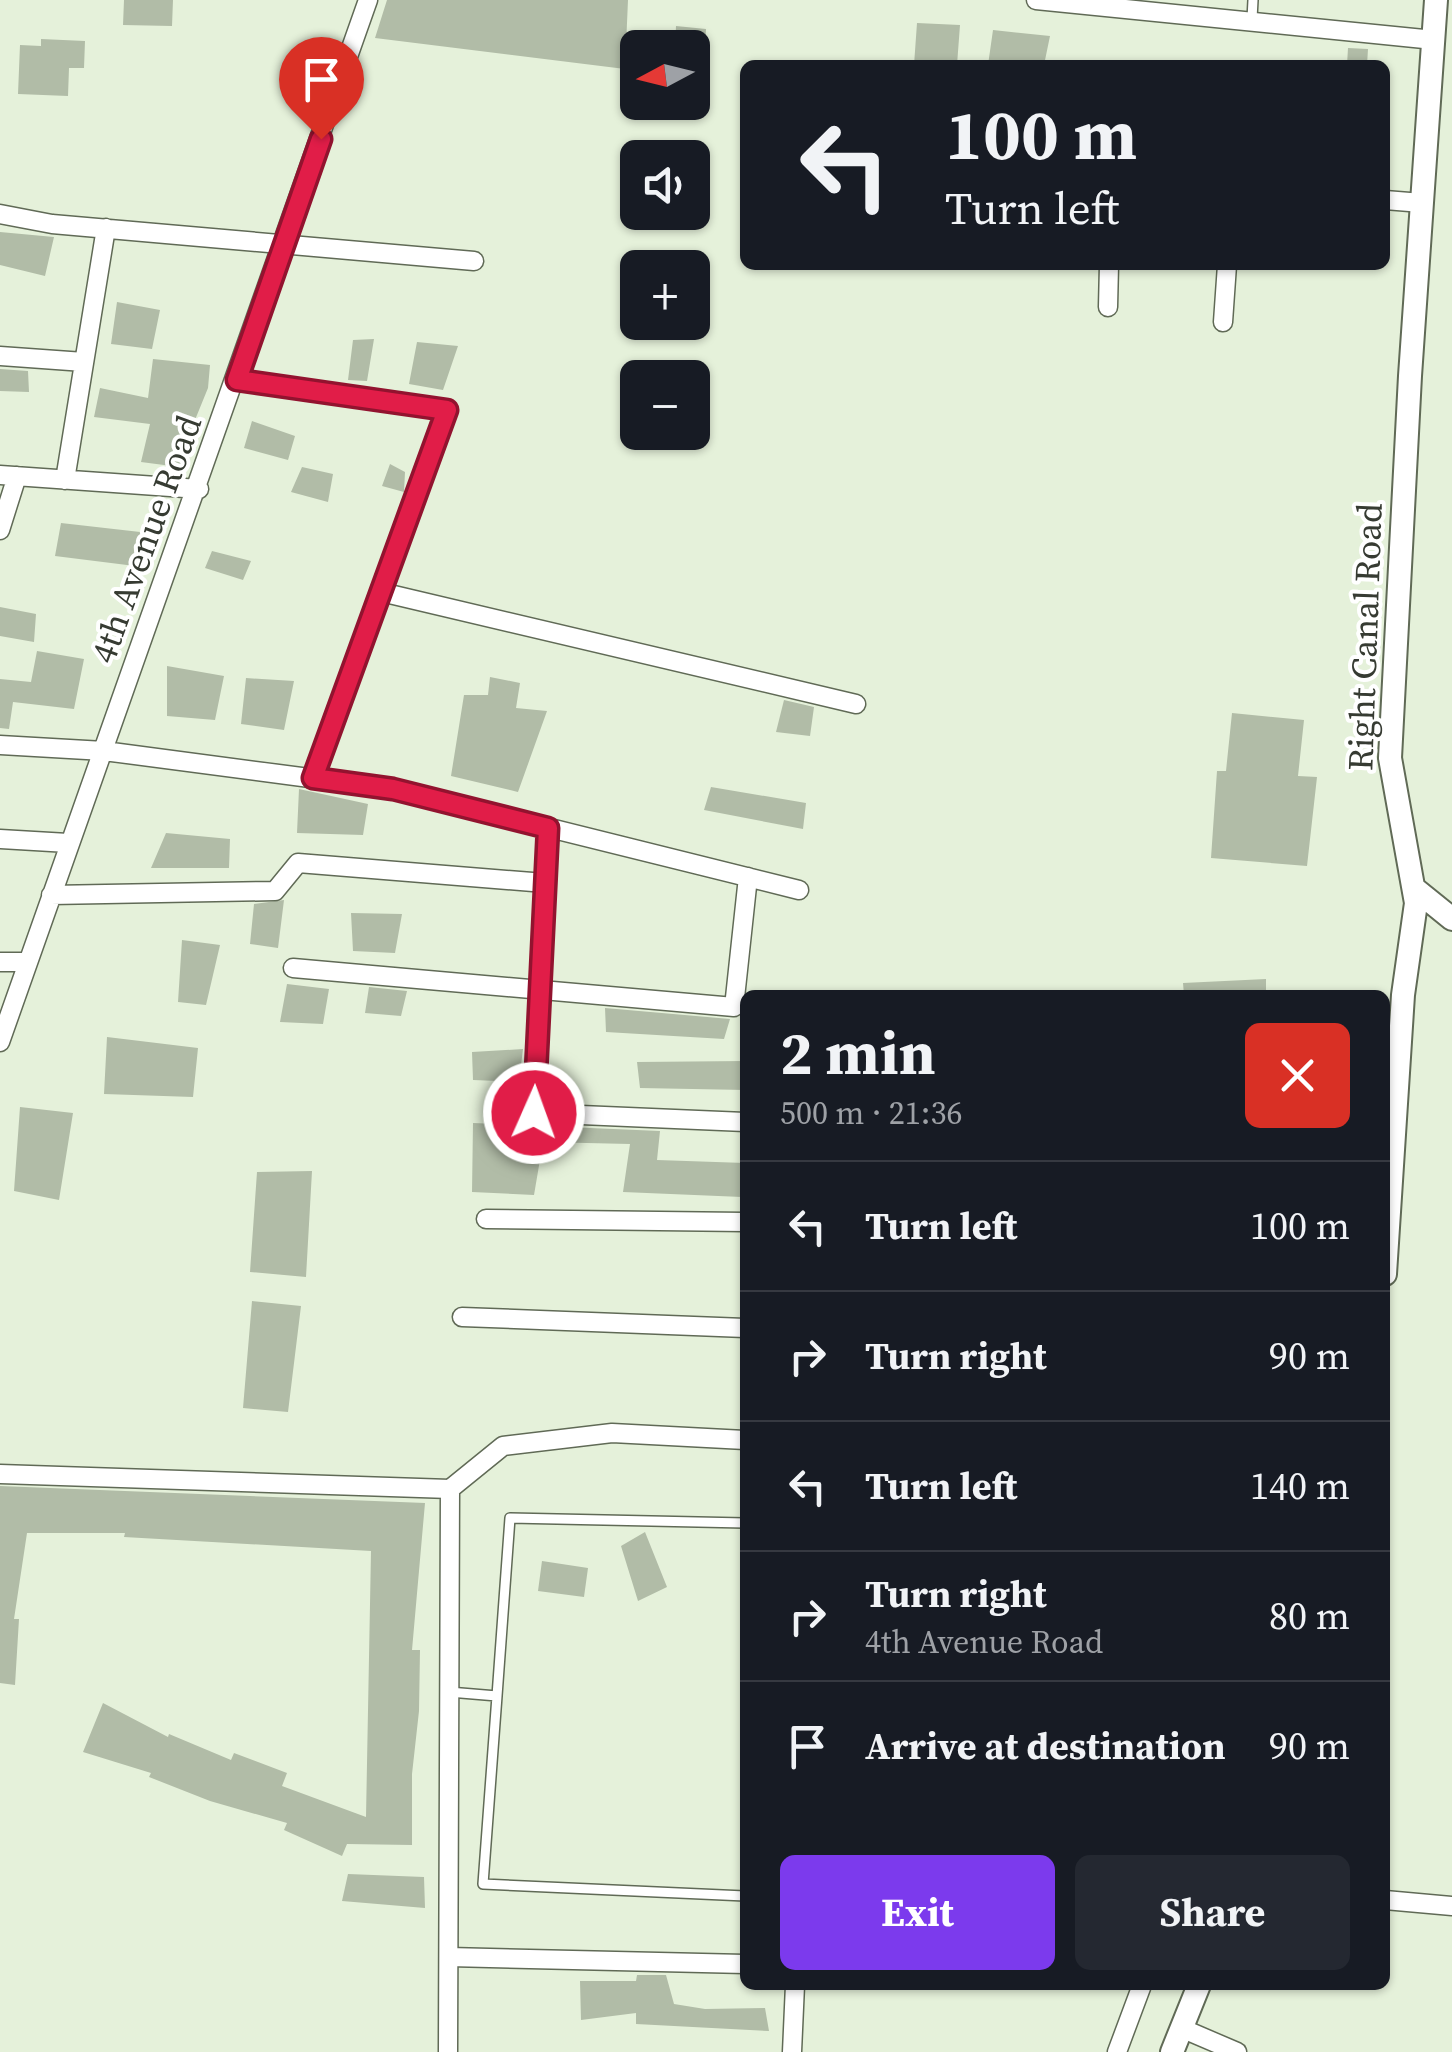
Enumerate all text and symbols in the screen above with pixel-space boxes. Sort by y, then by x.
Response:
north arrow [620,30,710,120]
map controls [620,30,710,450]
pin [279,37,364,140]
icon: arrive [294,52,349,107]
text: 100 m [945,86,1137,182]
icon: left [780,100,910,230]
button: sound [620,140,710,230]
text: Turn left [945,177,1119,239]
button: + [620,250,710,340]
button: − [620,360,710,450]
street label: 4th Avenue Road [79,408,213,670]
street label: Right Canal Road [1336,502,1394,772]
text: 2 min [780,1012,936,1094]
button: close [1245,1023,1350,1128]
position arrow [482,1061,586,1165]
text: 500 m · 21:36 [780,1091,962,1135]
icon: left [780,1199,835,1254]
text: Turn left [865,1200,1017,1252]
text: 100 m [1250,1200,1350,1252]
icon: right [780,1329,835,1384]
text: Turn right [865,1330,1047,1382]
text: 90 m [1269,1330,1350,1382]
icon: left [780,1459,835,1514]
text: Turn left [865,1460,1017,1512]
text: 140 m [1250,1460,1350,1512]
text: Turn right [865,1568,1047,1620]
icon: right [780,1589,835,1644]
text: 80 m [1269,1590,1350,1642]
text: 4th Avenue Road [865,1620,1103,1664]
icon: arrive [780,1719,835,1774]
text: Arrive at destination [865,1720,1226,1772]
text: 90 m [1269,1720,1350,1772]
button: Exit [780,1855,1055,1970]
button: Share [1075,1855,1350,1970]

